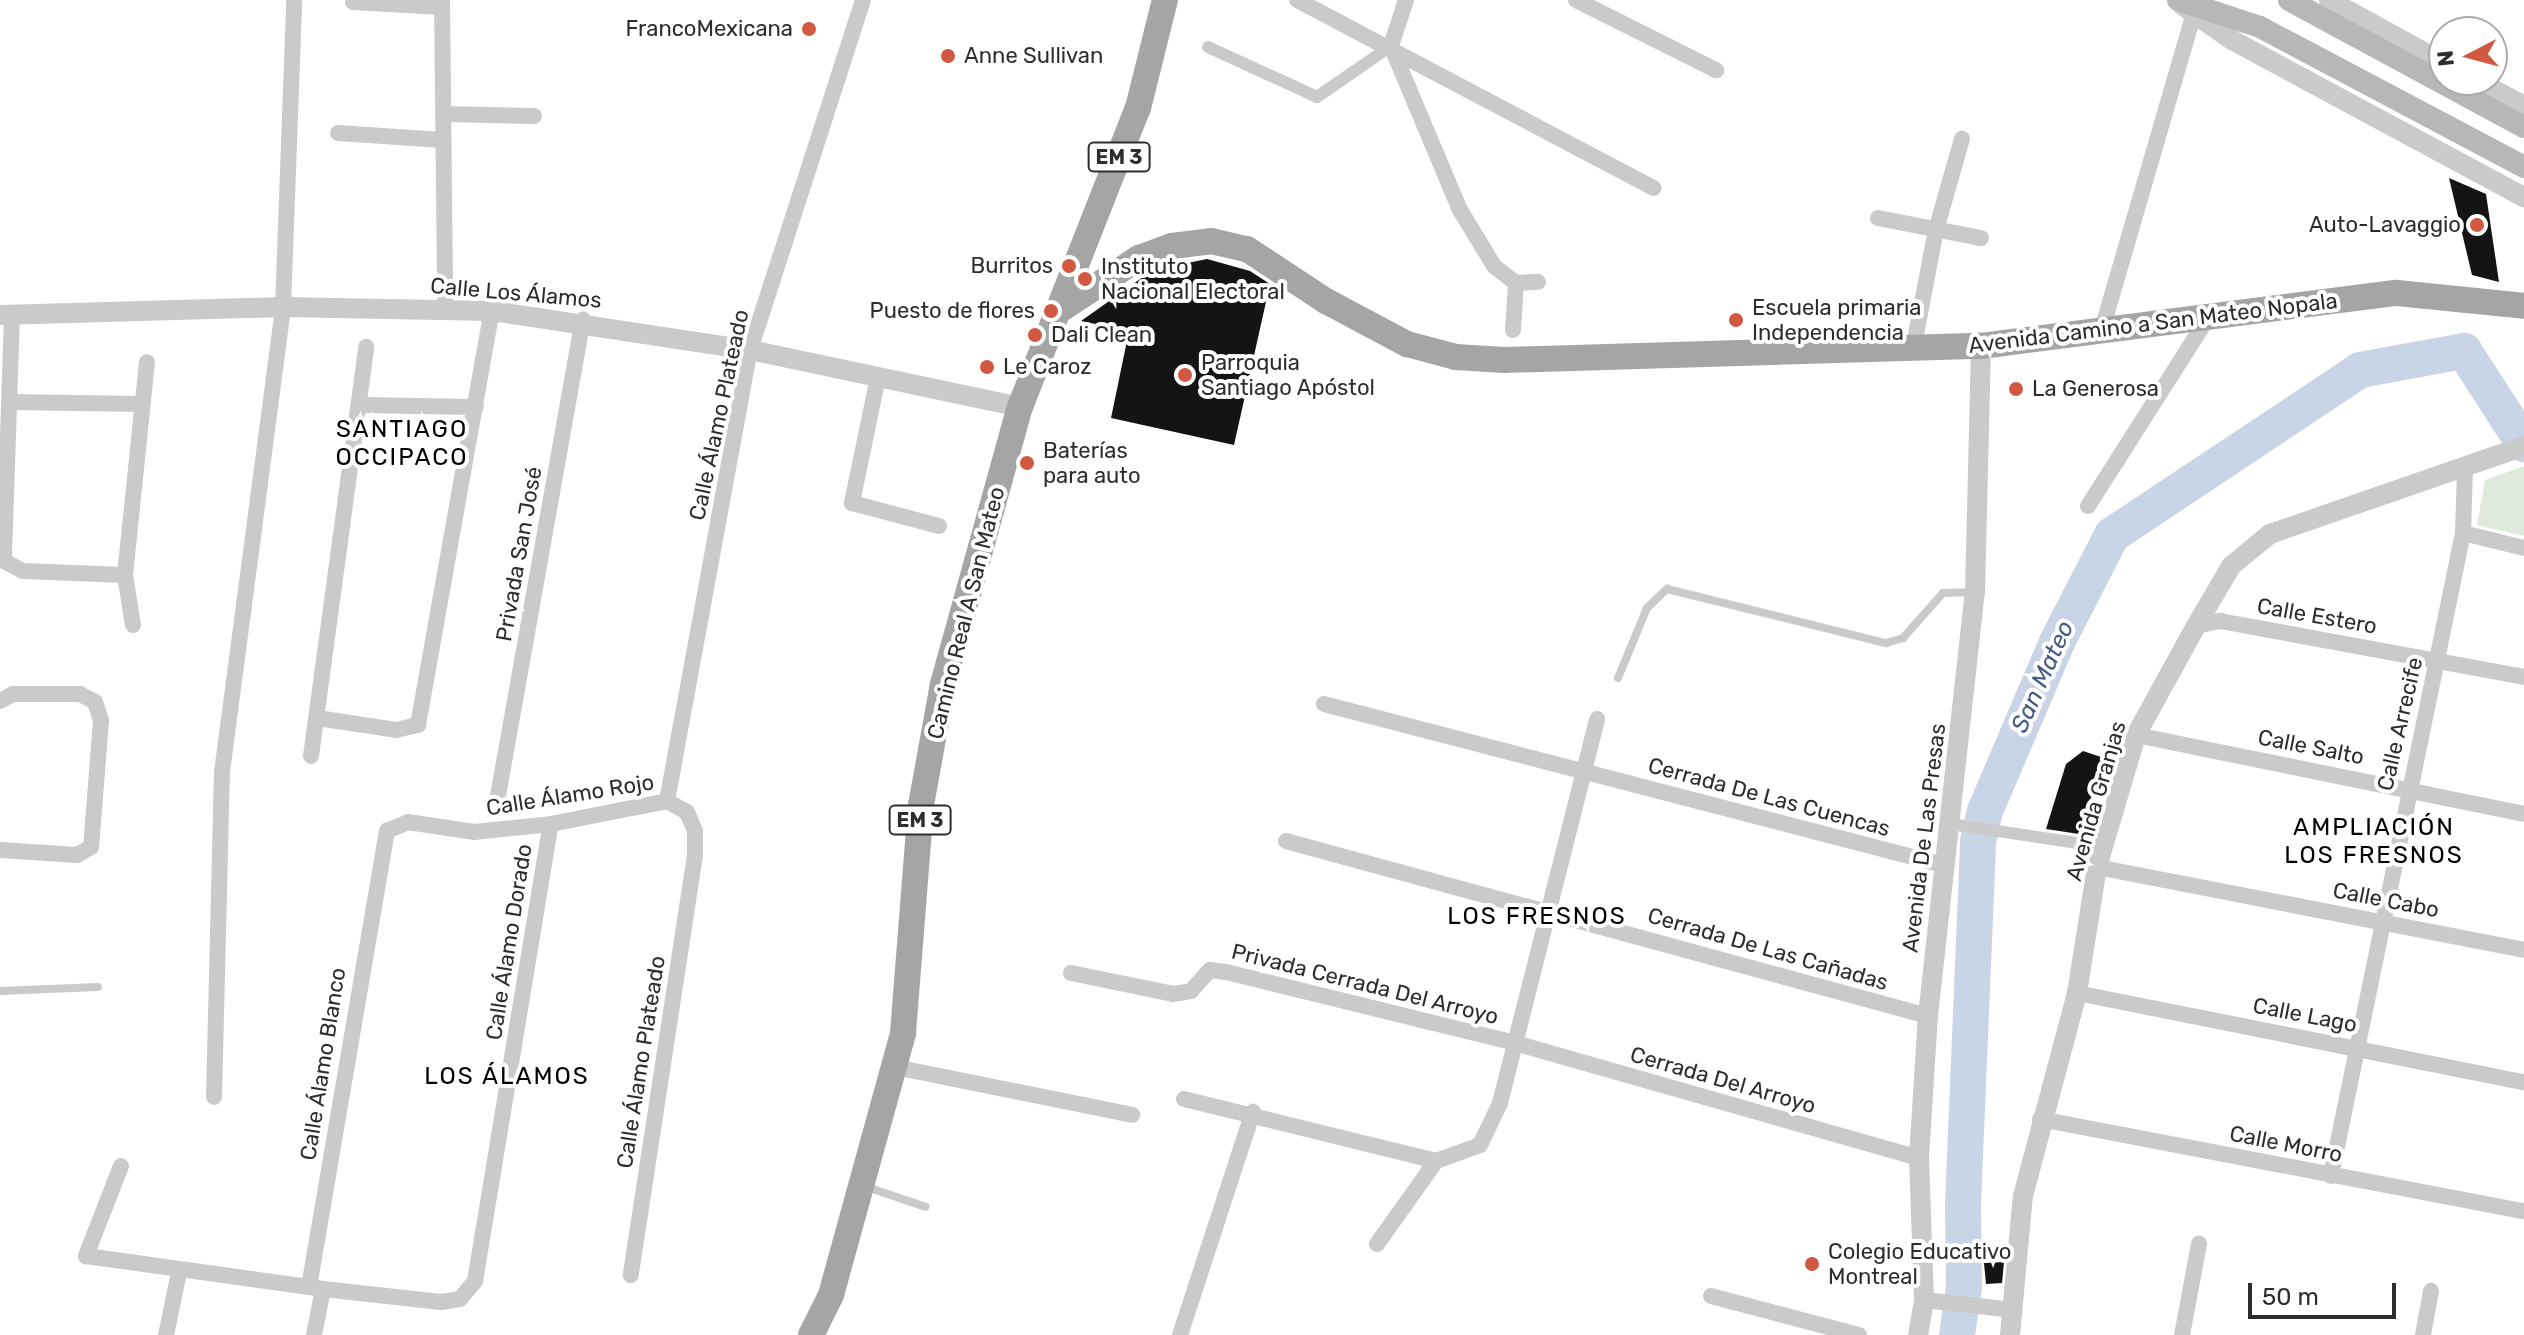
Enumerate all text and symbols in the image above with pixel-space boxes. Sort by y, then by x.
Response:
place label: FrancoMexicana [626,16,793,42]
north arrow [2428,16,2508,96]
marker: FrancoMexicana [800,20,818,38]
place label: Anne Sullivan [964,43,1103,69]
marker: Anne Sullivan [939,47,957,65]
text: N [2431,49,2460,68]
road number: EM 3 [1087,141,1151,173]
place label: Auto-Lavaggio [2309,212,2461,238]
marker: Auto-Lavaggio [2468,216,2486,234]
place label: Burritos [971,253,1053,279]
place label: Instituto Nacional Electoral [1101,253,1285,304]
marker: Burritos [1060,257,1078,275]
marker: Instituto Nacional Electoral [1076,270,1094,288]
street label: Calle Los Álamos [429,272,603,314]
street label: Avenida Camino a San Mateo Nopala [1967,287,2339,359]
place label: Escuela primaria Independencia [1752,294,1921,346]
place label: Puesto de flores [869,298,1035,324]
marker: Puesto de flores [1042,302,1060,320]
street label: Calle Álamo Plateado [684,307,754,523]
marker: Escuela primaria Independencia [1727,311,1745,329]
place label: Dali Clean [1051,322,1152,348]
marker: Dali Clean [1026,326,1044,344]
place label: Parroquia Santiago Apóstol [1201,349,1375,400]
place label: Le Caroz [1003,354,1092,380]
marker: Le Caroz [978,358,996,376]
marker: Parroquia Santiago Apóstol [1176,366,1194,384]
place label: La Generosa [2032,376,2159,402]
marker: La Generosa [2007,380,2025,398]
district label: SANTIAGO OCCIPACO [335,416,469,472]
place label: Baterías para auto [1043,437,1141,488]
marker: Baterías para auto [1018,454,1036,472]
street label: Privada San José [491,465,547,643]
street label: Camino Real A San Mateo [922,484,1010,742]
street label: Calle Estero [2255,592,2379,640]
water label: San Mateo [2006,617,2080,737]
street label: Calle Arrecife [2372,654,2428,794]
street label: Avenida Granjas [2061,718,2131,884]
street label: Avenida De Las Presas [1897,722,1951,954]
street label: Calle Salto [2256,724,2366,770]
street label: Cerrada De Las Cuencas [1645,752,1893,842]
street label: Calle Álamo Rojo [484,769,656,821]
road number: EM 3 [888,804,952,836]
district label: AMPLIACIÓN LOS FRESNOS [2284,814,2464,870]
street label: Calle Álamo Dorado [480,842,538,1042]
street label: Calle Cabo [2331,877,2441,923]
street label: Cerrada De Las Cañadas [1645,902,1891,996]
district label: LOS FRESNOS [1447,903,1627,931]
street label: Privada Cerrada Del Arroyo [1229,938,1501,1030]
street label: Calle Álamo Plateado [611,954,671,1170]
street label: Calle Álamo Blanco [295,965,351,1163]
street label: Calle Lago [2251,992,2359,1038]
street label: Cerrada Del Arroyo [1627,1041,1819,1119]
district label: LOS ÁLAMOS [424,1063,590,1091]
street label: Calle Morro [2227,1120,2345,1168]
place label: Colegio Educativo Montreal [1828,1238,2011,1290]
marker: Colegio Educativo Montreal [1803,1255,1821,1273]
scale bar [2252,1267,2400,1317]
text: 50 m [2262,1283,2319,1311]

